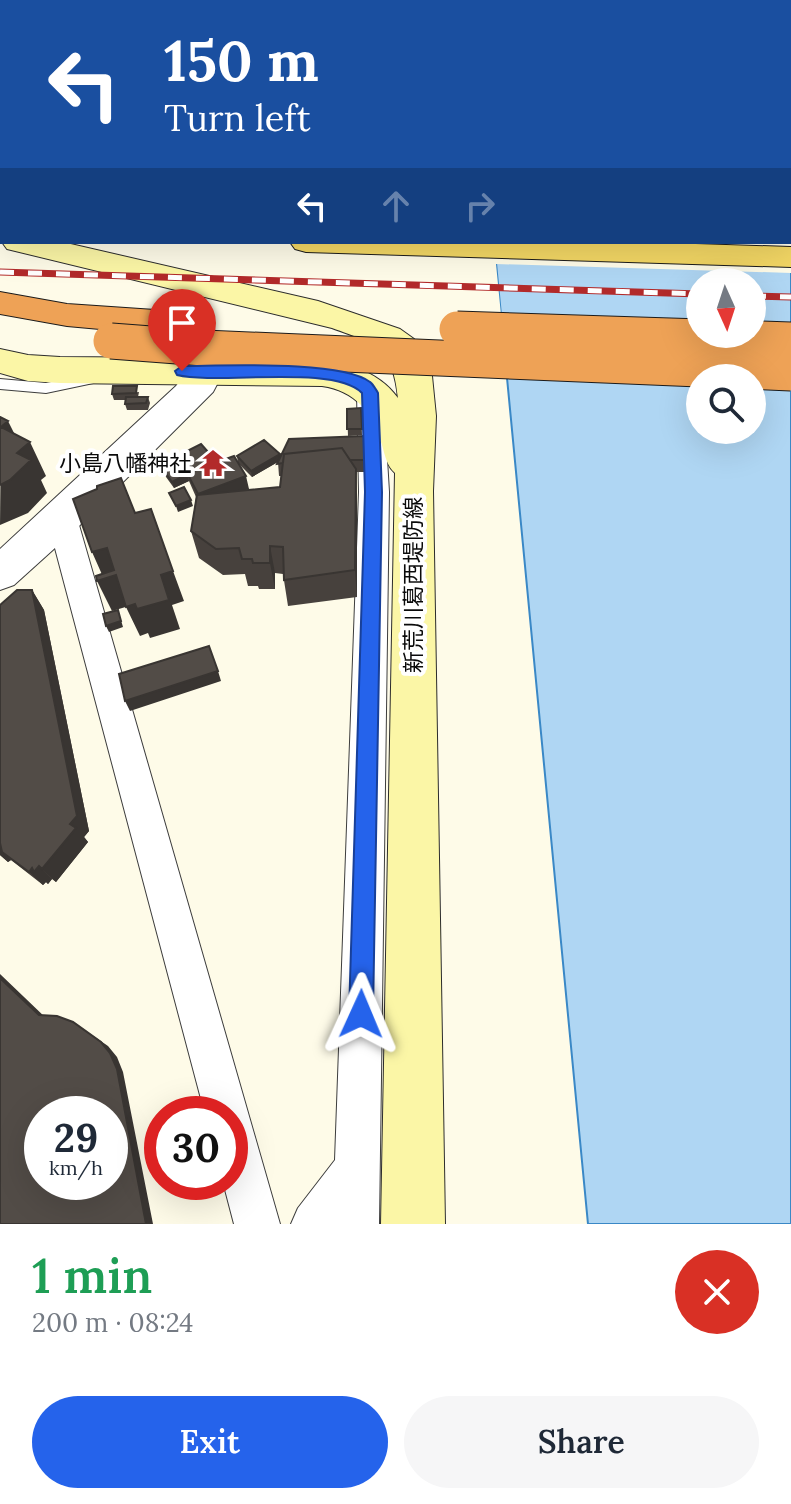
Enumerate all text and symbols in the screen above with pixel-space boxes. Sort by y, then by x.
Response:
text: 150 m [164,25,319,96]
icon: left [32,32,136,136]
text: Turn left [164,95,311,141]
icon: left [290,184,334,228]
icon: ahead [374,184,418,228]
icon: right [458,184,502,228]
north arrow [686,268,766,348]
map controls [686,268,766,444]
pin [148,289,216,371]
icon: arrive [160,301,204,345]
button: search [686,364,766,444]
temple icon: 小島八幡神社 [198,448,228,478]
place label: 小島八幡神社 [59,449,191,477]
street label: 新荒川葛西堤防線 [399,497,427,673]
position arrow [319,972,403,1056]
speed limit sign: 30 [144,1096,248,1200]
text: 29 [54,1112,98,1163]
text: km/h [49,1155,103,1180]
text: 1 min [32,1245,152,1306]
button: close [675,1250,759,1334]
text: 200 m · 08:24 [32,1306,193,1339]
button: Exit [32,1396,388,1488]
button: Share [404,1396,759,1488]

